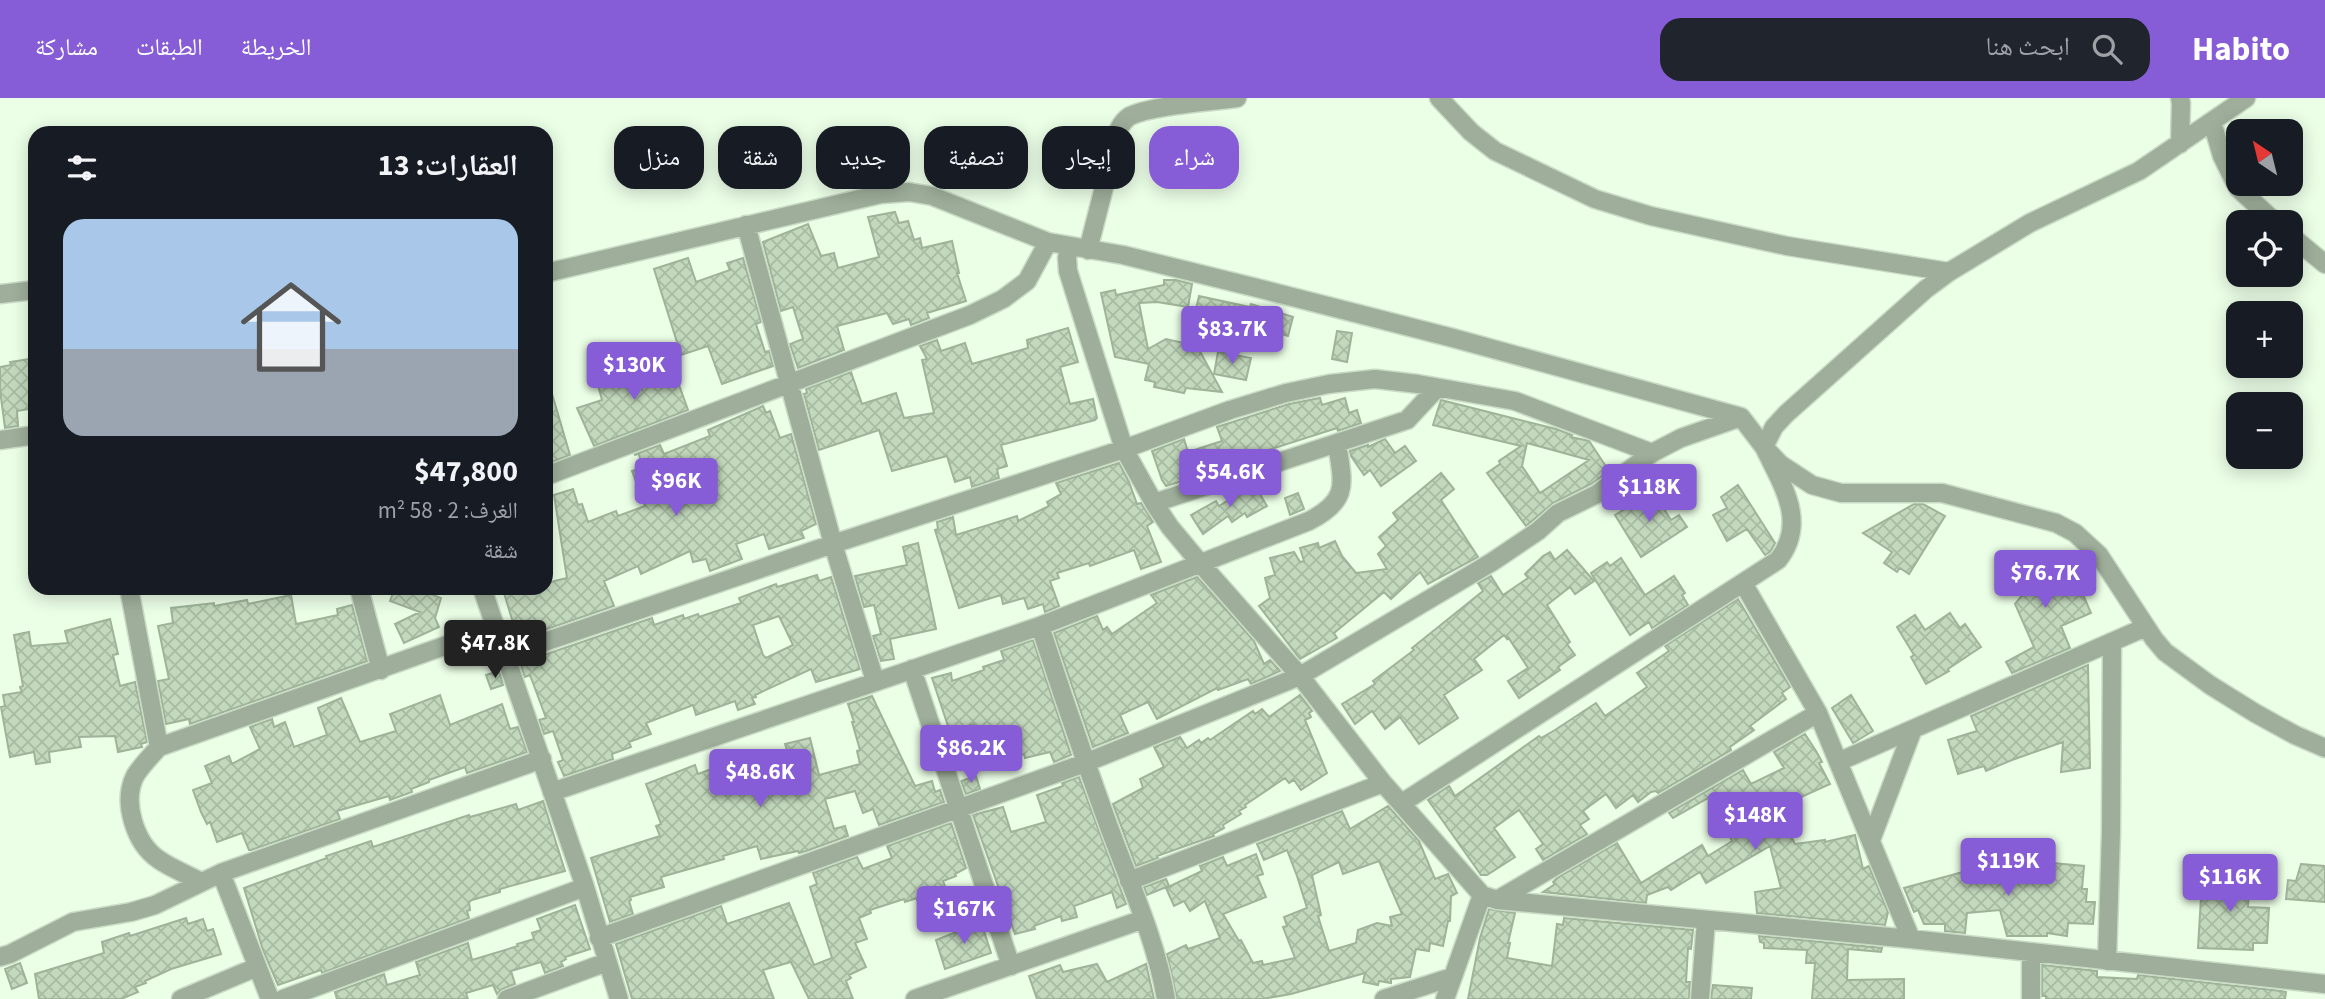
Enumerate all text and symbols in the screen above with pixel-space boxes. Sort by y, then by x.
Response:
search box [1660,18,2150,81]
text: Habito [2192,26,2290,73]
text: ابحث هنا [1986,28,2070,65]
text: مشاركة [35,30,98,65]
text: الطبقات [136,30,203,65]
text: الخريطة [241,30,311,65]
icon: search [2088,30,2126,68]
north arrow [2226,119,2303,196]
map controls [2226,119,2303,469]
chip: منزل [614,126,704,189]
chip: شقة [718,126,802,189]
chip: جديد [816,126,910,189]
chip: تصفية [924,126,1028,189]
chip: إيجار [1042,126,1135,189]
chip: شراء [1149,126,1239,189]
text: العقارات: 13 [378,144,518,187]
icon: filters [63,149,101,187]
button: locate [2226,210,2303,287]
icon: home [228,264,354,390]
button: + [2226,301,2303,378]
pin: $83.7K [1175,306,1289,366]
text: $83.7K [1197,312,1267,345]
pin: $130K [585,342,683,402]
text: $130K [603,348,665,381]
button: − [2226,392,2303,469]
text: $47,800 [414,450,518,493]
pin: $54.6K [1173,450,1287,509]
text: $54.6K [1195,455,1265,488]
pin: $96K [635,458,717,518]
text: $96K [651,464,701,497]
pin: $118K [1600,464,1698,524]
text: $118K [1618,470,1680,503]
text: الغرف: 2 · 58 m² [378,494,518,527]
text: شقة [484,534,518,567]
pin: $76.7K [1988,550,2102,610]
text: $76.7K [2010,556,2080,589]
pin: $47.8K [438,620,552,680]
text: $47.8K [460,626,530,659]
pin: $86.2K [914,726,1028,785]
text: $86.2K [936,731,1006,764]
pin: $48.6K [703,750,817,809]
text: $48.6K [725,755,795,788]
pin: $148K [1706,792,1804,852]
text: $148K [1724,798,1786,831]
pin: $119K [1959,838,2057,898]
text: $119K [1977,844,2039,877]
pin: $116K [2181,854,2279,914]
text: $116K [2199,860,2261,893]
pin: $167K [915,886,1013,946]
text: $167K [933,892,995,925]

